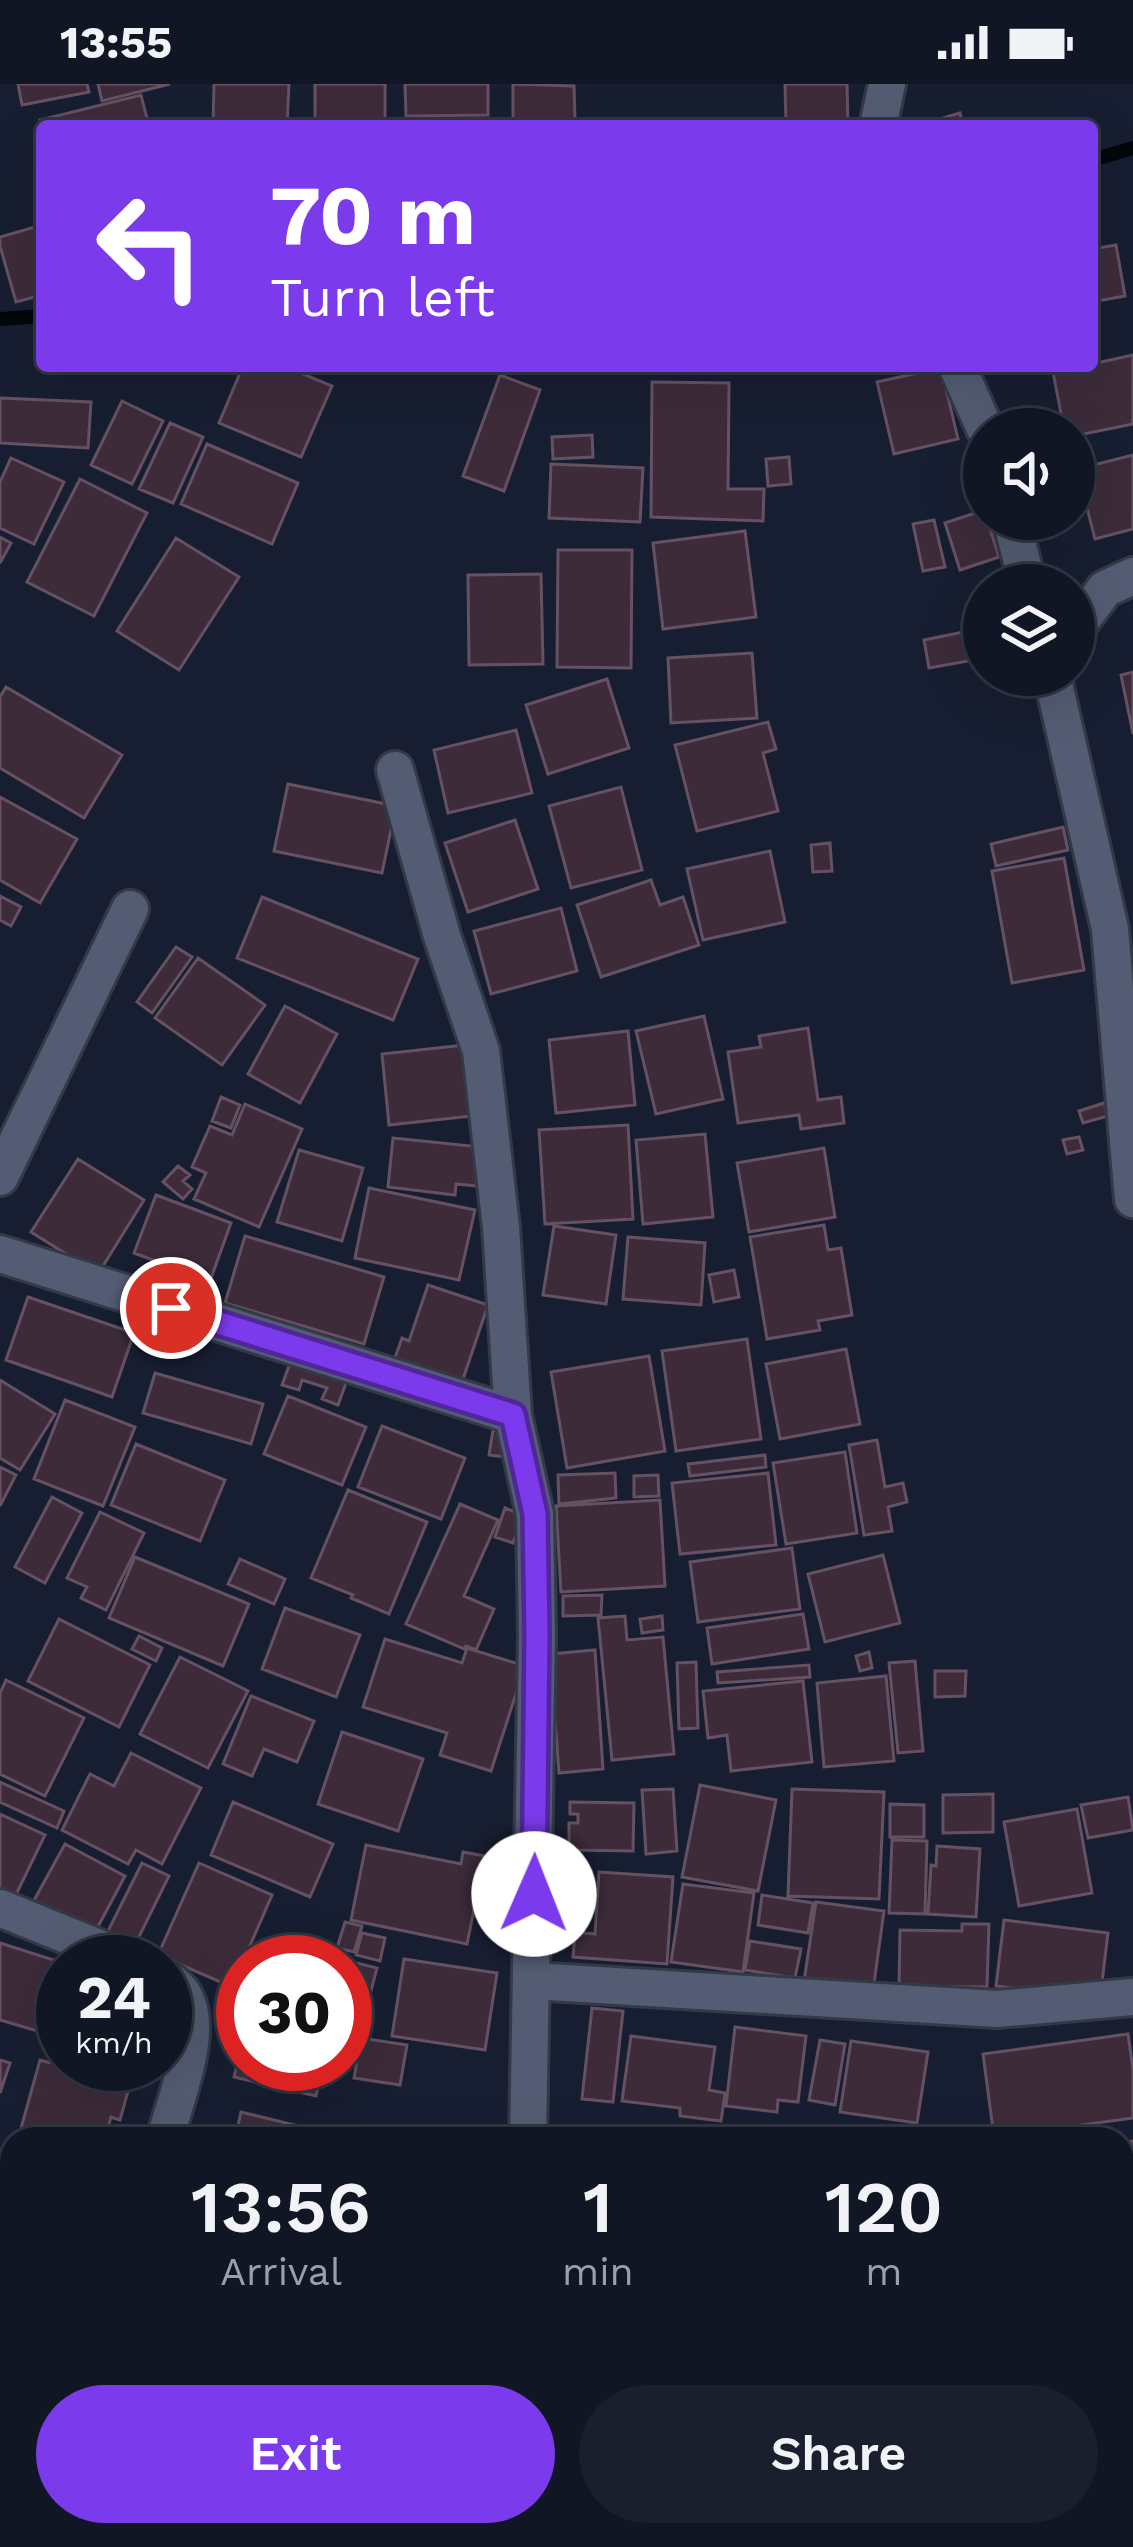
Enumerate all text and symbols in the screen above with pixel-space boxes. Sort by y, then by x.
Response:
text: 13:55 [60,16,172,69]
text: 70 m [270,166,476,264]
icon: left [72,168,228,324]
text: Turn left [270,266,495,329]
map controls [963,408,1095,696]
button: sound [963,408,1095,540]
button: layers [963,564,1095,696]
pin [120,1257,222,1359]
icon: arrive [138,1275,204,1341]
position arrow [471,1831,597,1957]
speed limit sign: 30 [216,1935,372,2091]
text: 24 [77,1962,151,2033]
text: km/h [75,2025,153,2060]
text: 13:56 [191,2165,371,2249]
text: 1 [583,2165,613,2249]
text: 120 [825,2165,943,2249]
text: Arrival [220,2249,342,2294]
text: min [562,2249,634,2294]
text: m [865,2249,902,2294]
button: Exit [36,2385,555,2523]
button: Share [579,2385,1098,2523]

